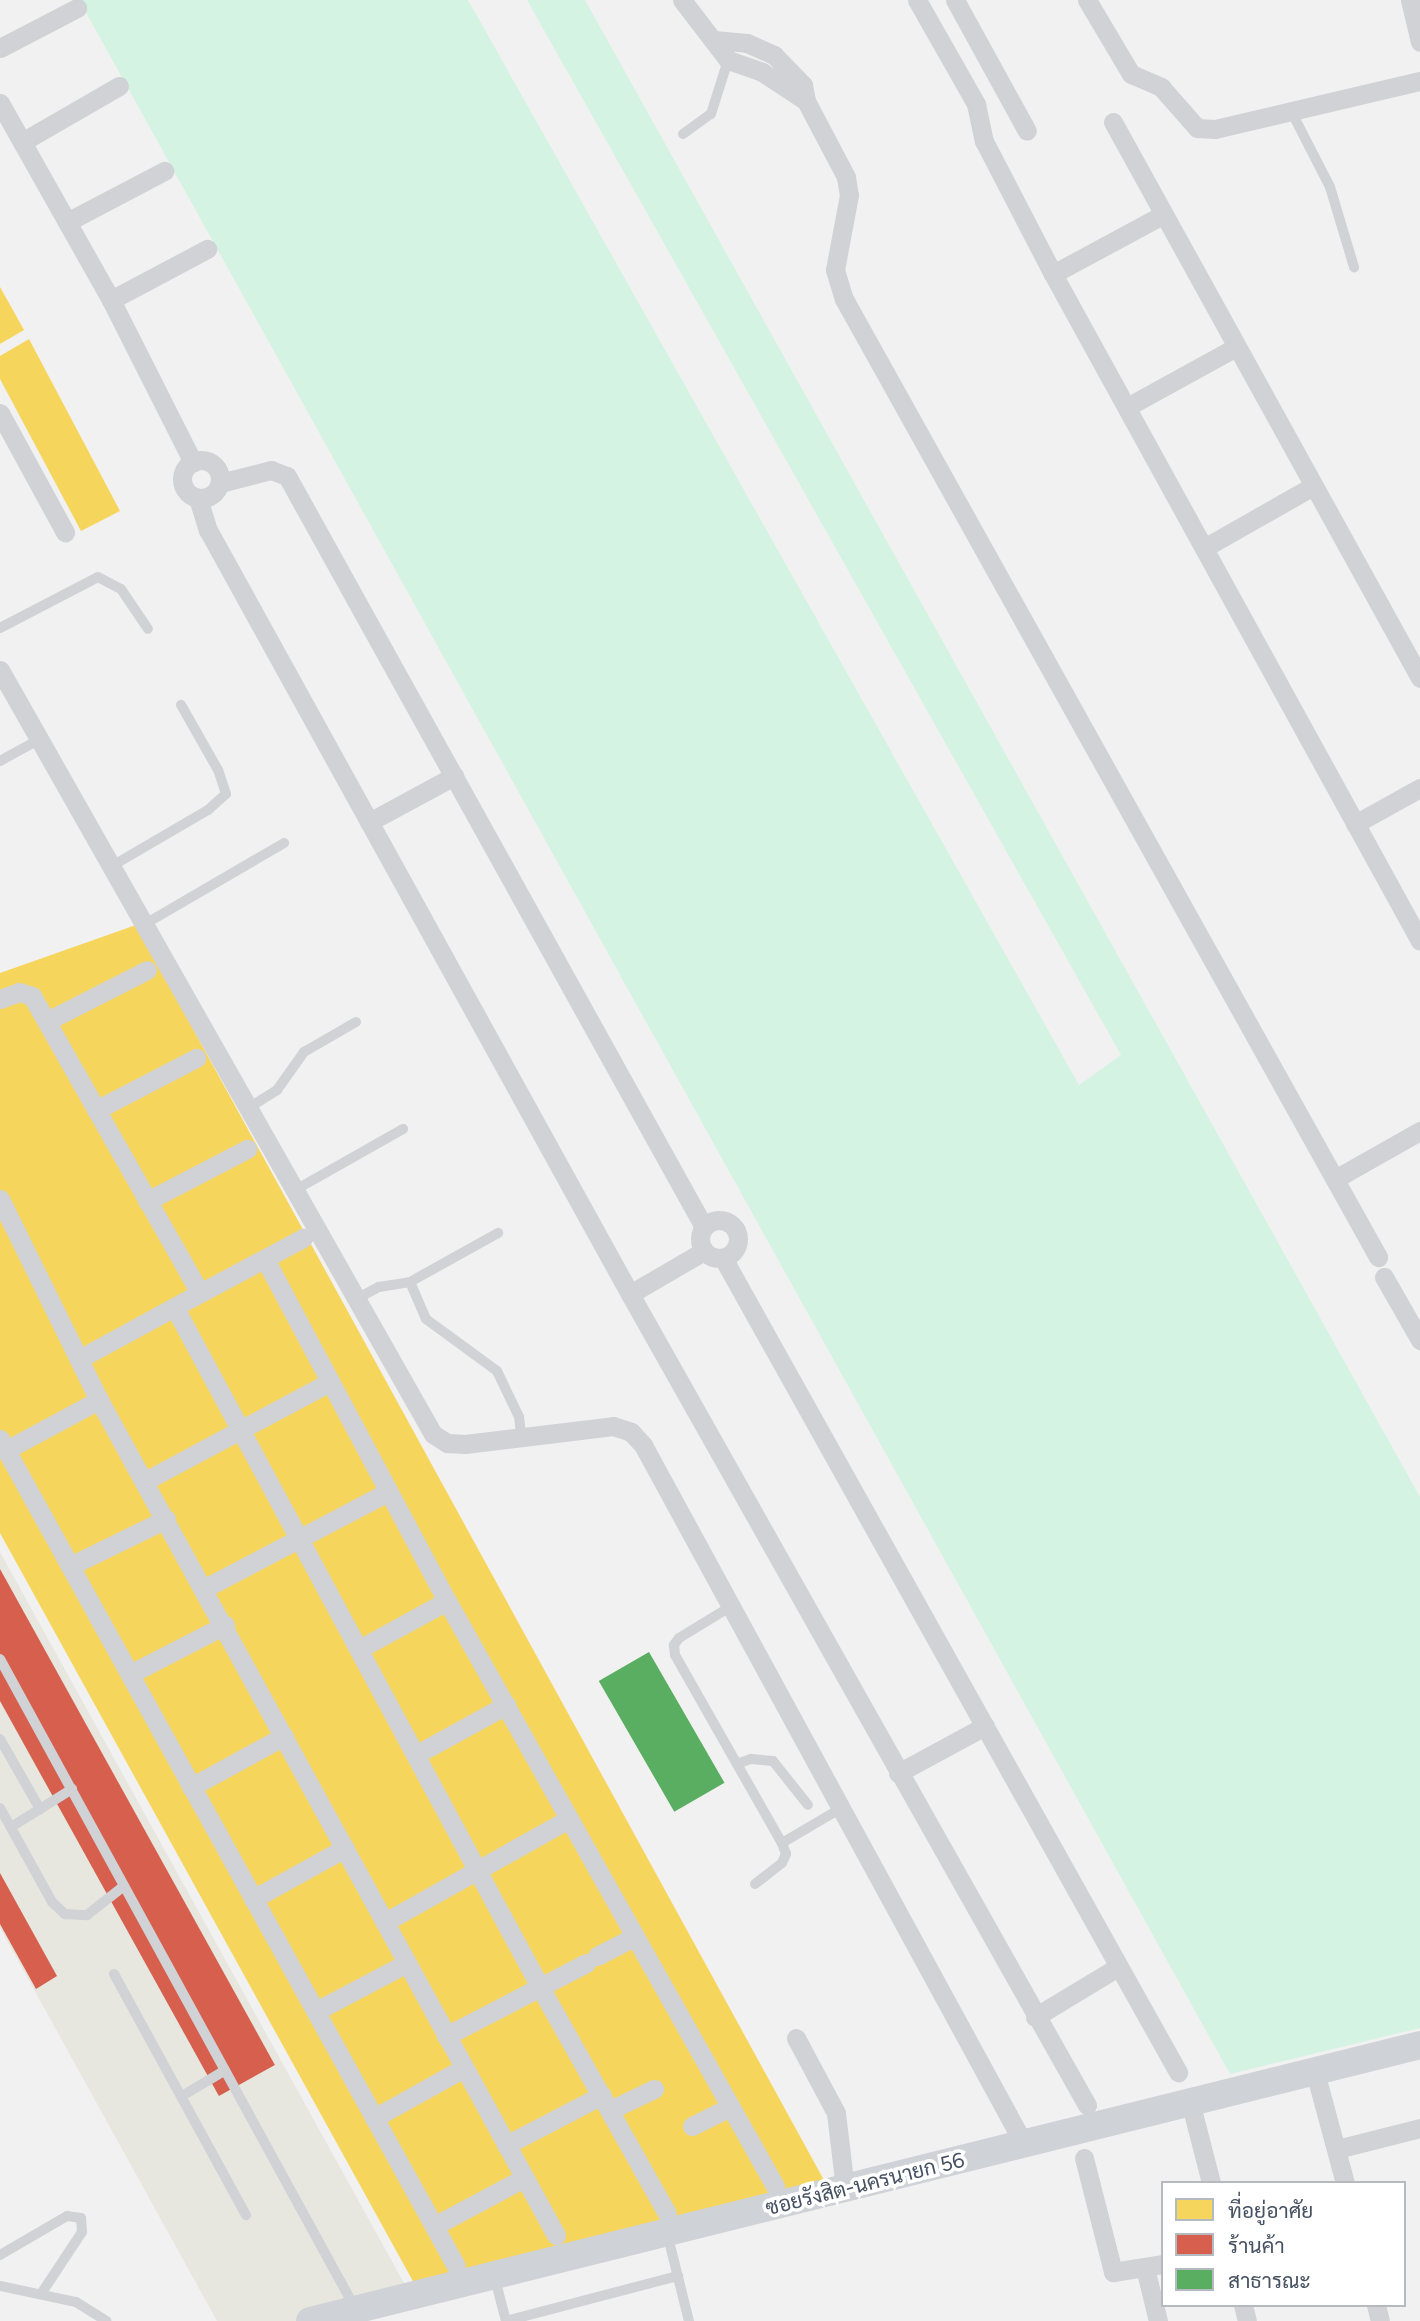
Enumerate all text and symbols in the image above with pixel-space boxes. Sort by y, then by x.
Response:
street label: ซอยรังสิต-นครนายก 56 [763,2147,967,2221]
legend [1161,2181,1406,2307]
text: ที่อยู่อาศัย [1228,2198,1313,2223]
text: ร้านค้า [1228,2233,1285,2258]
text: สาธารณะ [1228,2268,1311,2293]

